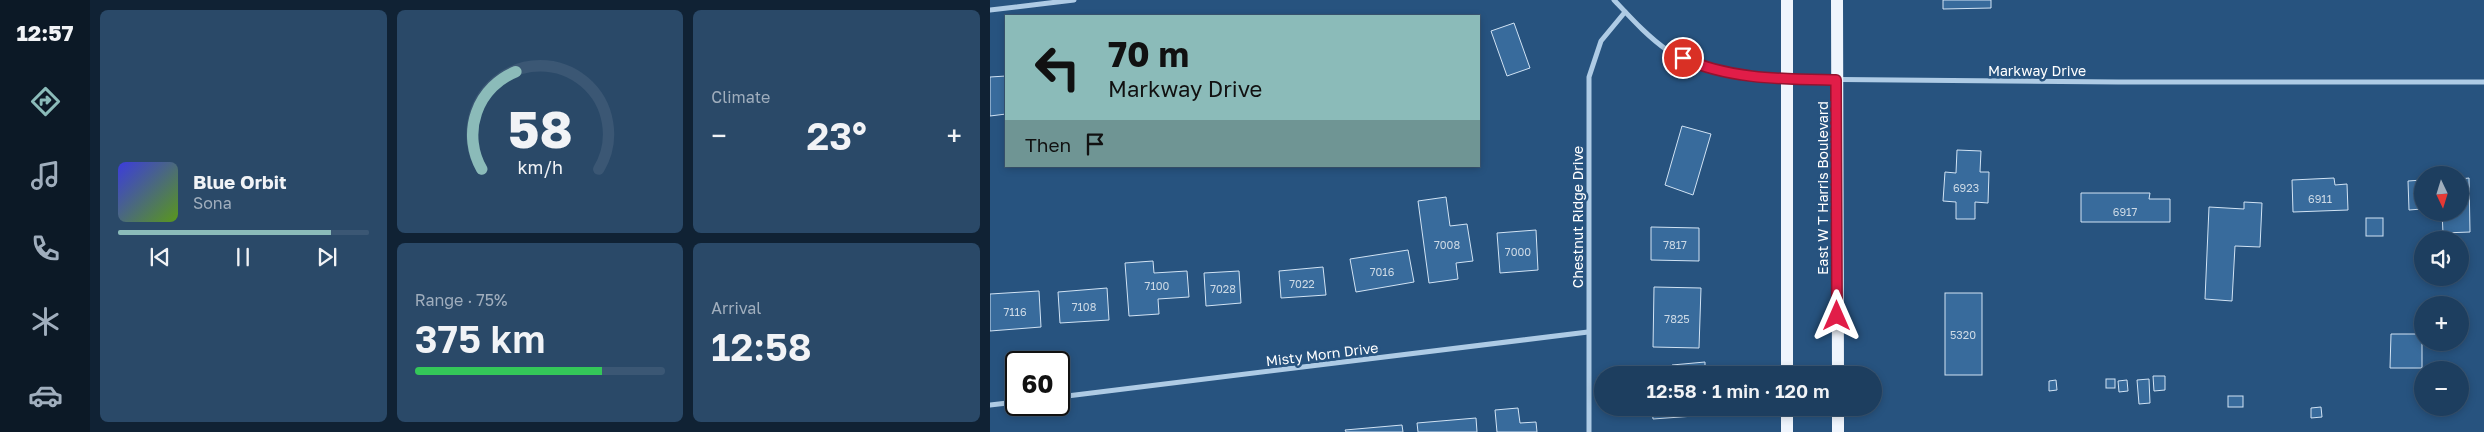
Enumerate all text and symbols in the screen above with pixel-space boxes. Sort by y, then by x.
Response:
text: 12:57 [16,19,74,46]
text: 70 m [1108,33,1189,75]
icon: left [1025,35,1090,100]
pin [1662,37,1704,79]
icon: arrive [1669,44,1697,72]
street label: Markway Drive [1988,62,2086,79]
text: Markway Drive [1108,75,1262,102]
icon: directions [28,84,63,119]
text: Climate [711,87,770,107]
text: 58 [507,97,572,159]
street label: East W T Harris Boulevard [1814,101,1831,275]
text: 23° [806,113,867,158]
text: − [711,119,727,152]
text: + [947,119,962,152]
icon: arrive [1081,130,1109,158]
text: Then [1025,133,1071,156]
street label: Chestnut Ridge Drive [1569,146,1586,288]
text: km/h [517,156,563,178]
icon: music [28,158,63,193]
north arrow [2414,166,2469,221]
map controls [2414,166,2469,416]
text: Blue Orbit [193,170,287,193]
house number: 6923 [1953,181,1979,194]
house number: 6911 [2308,192,2332,205]
text: Sona [193,193,232,213]
house number: 6917 [2113,205,2137,218]
icon: phone [28,231,63,266]
button: sound [2414,231,2469,286]
house number: 7008 [1434,238,1460,251]
house number: 7817 [1663,238,1687,251]
icon: previous [146,243,174,271]
icon: pause [229,243,257,271]
icon: next [313,243,341,271]
house number: 7000 [1505,245,1531,258]
house number: 7016 [1370,265,1395,278]
house number: 7022 [1289,277,1315,290]
house number: 7100 [1145,279,1170,292]
house number: 7028 [1210,282,1236,295]
position arrow [1810,289,1862,341]
text: Range · 75% [415,290,507,310]
button: + [2414,296,2469,351]
text: Arrival [711,298,761,318]
house number: 7108 [1072,300,1097,313]
icon: climate [28,304,63,339]
house number: 7116 [1003,305,1027,318]
house number: 7825 [1664,312,1690,325]
text: 375 km [415,316,546,361]
text: 12:58 [711,324,812,369]
house number: 5320 [1950,328,1976,341]
street label: Misty Morn Drive [1265,339,1379,369]
speed limit sign: 60 [1005,351,1070,416]
button: − [2414,361,2469,416]
icon: car [28,378,63,413]
text: 12:58 · 1 min · 120 m [1646,379,1830,402]

